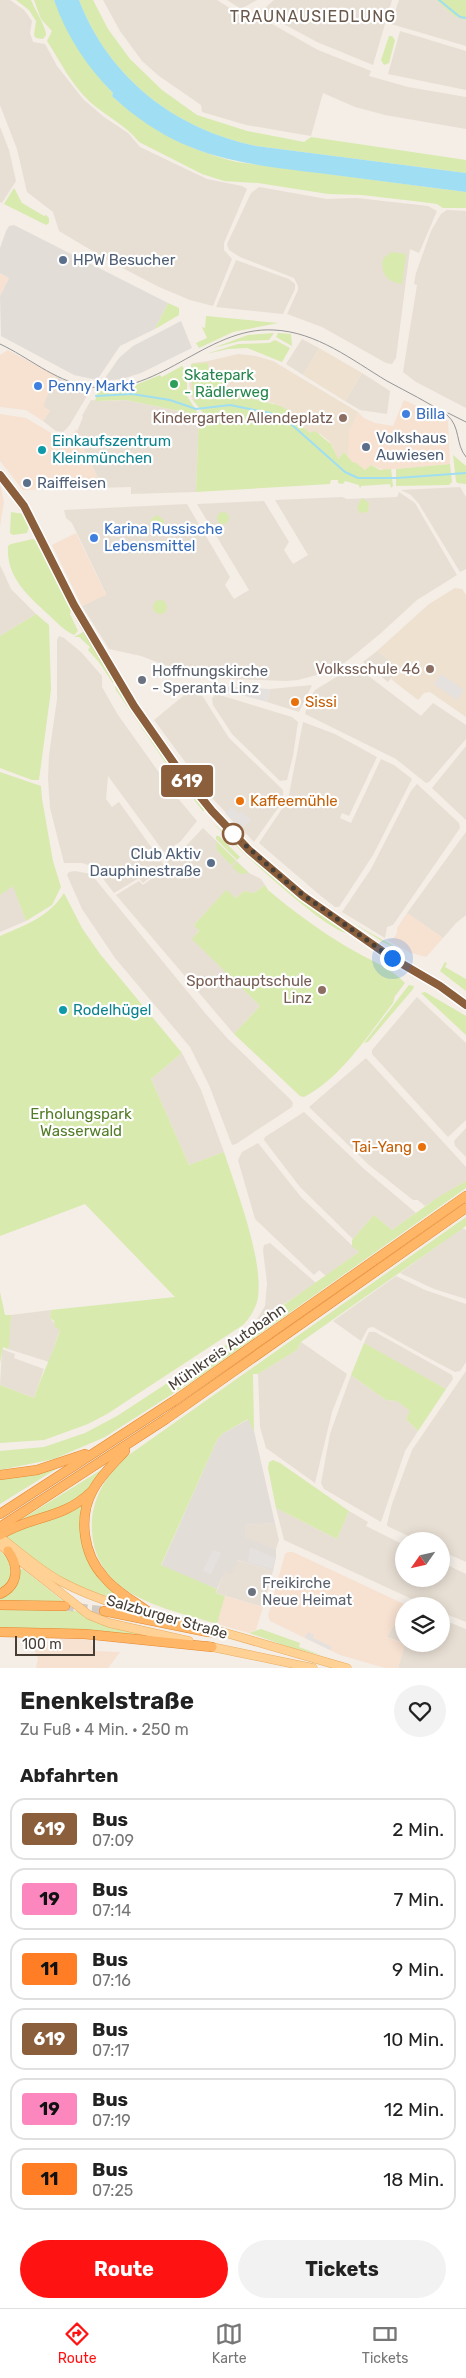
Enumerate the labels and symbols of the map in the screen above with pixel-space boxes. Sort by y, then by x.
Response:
district label: TRAUNAUSIEDLUNG [230,7,396,26]
place label: HPW Besucher [73,251,176,269]
marker: HPW Besucher [57,254,69,266]
place label: Skatepark - Rädlerweg [184,366,269,401]
place label: Penny Markt [48,377,135,395]
marker: Skatepark - Rädlerweg [168,378,180,390]
marker: Penny Markt [32,380,44,392]
place label: Billa [416,405,445,423]
marker: Billa [400,408,412,420]
place label: Kindergarten Allendeplatz [152,409,333,427]
marker: Kindergarten Allendeplatz [337,412,349,424]
place label: Volkshaus Auwiesen [376,429,447,464]
place label: Einkaufszentrum Kleinmünchen [52,432,171,467]
marker: Volkshaus Auwiesen [360,441,372,453]
marker: Einkaufszentrum Kleinmünchen [36,444,48,456]
place label: Raiffeisen [37,474,106,492]
marker: Raiffeisen [21,477,33,489]
place label: Karina Russische Lebensmittel [104,520,223,555]
marker: Karina Russische Lebensmittel [88,532,100,544]
place label: Volksschule 46 [315,660,420,678]
place label: Hoffnungskirche - Speranta Linz [152,662,268,697]
marker: Volksschule 46 [424,663,436,675]
marker: Hoffnungskirche - Speranta Linz [136,674,148,686]
place label: Sissi [305,693,337,711]
marker: Sissi [289,696,301,708]
line badge: 619 [158,765,216,797]
place label: Kaffeemühle [250,792,338,810]
marker: Kaffeemühle [234,795,246,807]
unlabelled marker [222,823,244,845]
place label: Club Aktiv Dauphinestraße [90,845,201,880]
marker: Club Aktiv Dauphinestraße [205,857,217,869]
your location [380,946,405,971]
place label: Sporthauptschule Linz [186,972,312,1007]
marker: Sporthauptschule Linz [316,984,328,996]
place label: Rodelhügel [73,1001,151,1019]
marker: Rodelhügel [57,1004,69,1016]
park label: Erholungspark Wasserwald [30,1105,132,1140]
place label: Tai-Yang [352,1138,412,1156]
marker: Tai-Yang [416,1141,428,1153]
street label: Mühlkreis Autobahn [165,1300,289,1394]
north arrow [395,1532,450,1588]
place label: Freikirche Neue Heimat [262,1574,352,1609]
marker: Freikirche Neue Heimat [246,1586,258,1598]
street label: Salzburger Straße [104,1591,230,1643]
scale bar [15,1633,95,1656]

